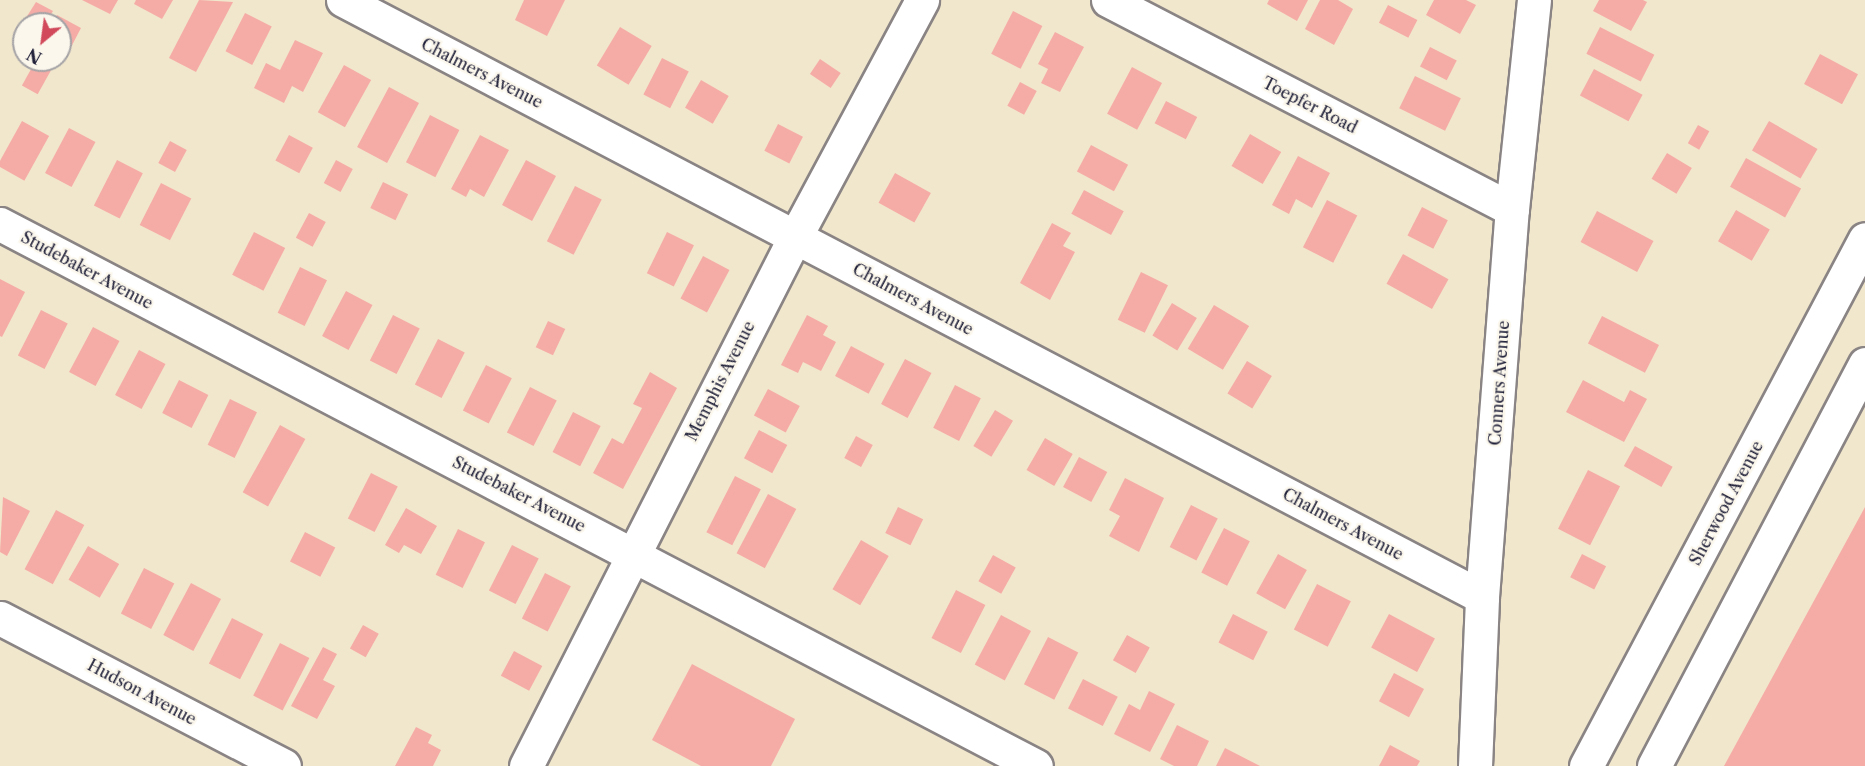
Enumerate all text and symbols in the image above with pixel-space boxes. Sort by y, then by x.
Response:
north arrow [12,12,72,72]
street label: Chalmers Avenue [418,34,546,112]
text: N [23,44,45,68]
street label: Toepfer Road [1259,73,1361,137]
street label: Studebaker Avenue [17,227,157,313]
street label: Chalmers Avenue [849,259,977,339]
street label: Memphis Avenue [681,318,759,444]
street label: Conners Avenue [1485,319,1513,447]
street label: Sherwood Avenue [1685,437,1767,569]
street label: Studebaker Avenue [449,452,589,536]
street label: Chalmers Avenue [1279,484,1407,564]
street label: Hudson Avenue [84,655,200,729]

